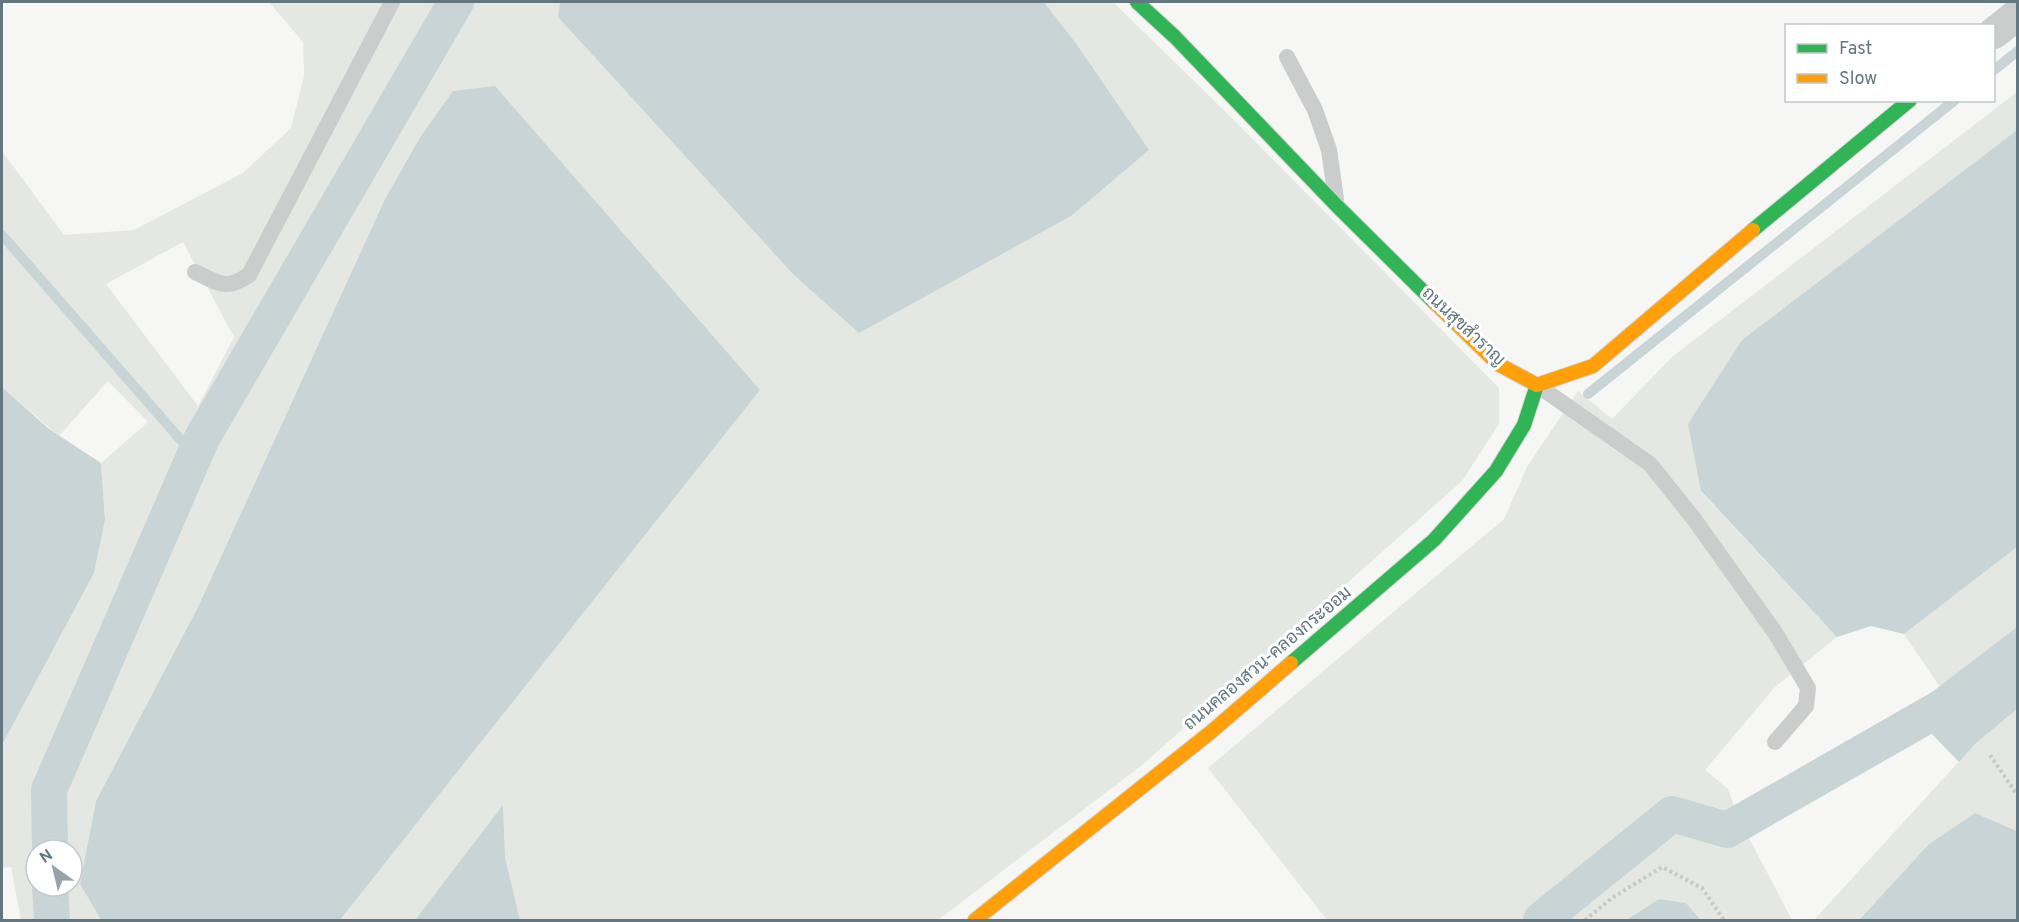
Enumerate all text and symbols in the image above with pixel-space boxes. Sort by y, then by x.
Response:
legend [1785,24,1995,102]
text: Fast [1839,38,1872,61]
text: Slow [1839,68,1877,91]
street label: ถนนสุขสำราญ [1416,282,1510,372]
street label: ถนนคลองสวน-คลองกระออม [1179,582,1357,736]
north arrow [24,838,84,898]
text: N [36,846,57,869]

